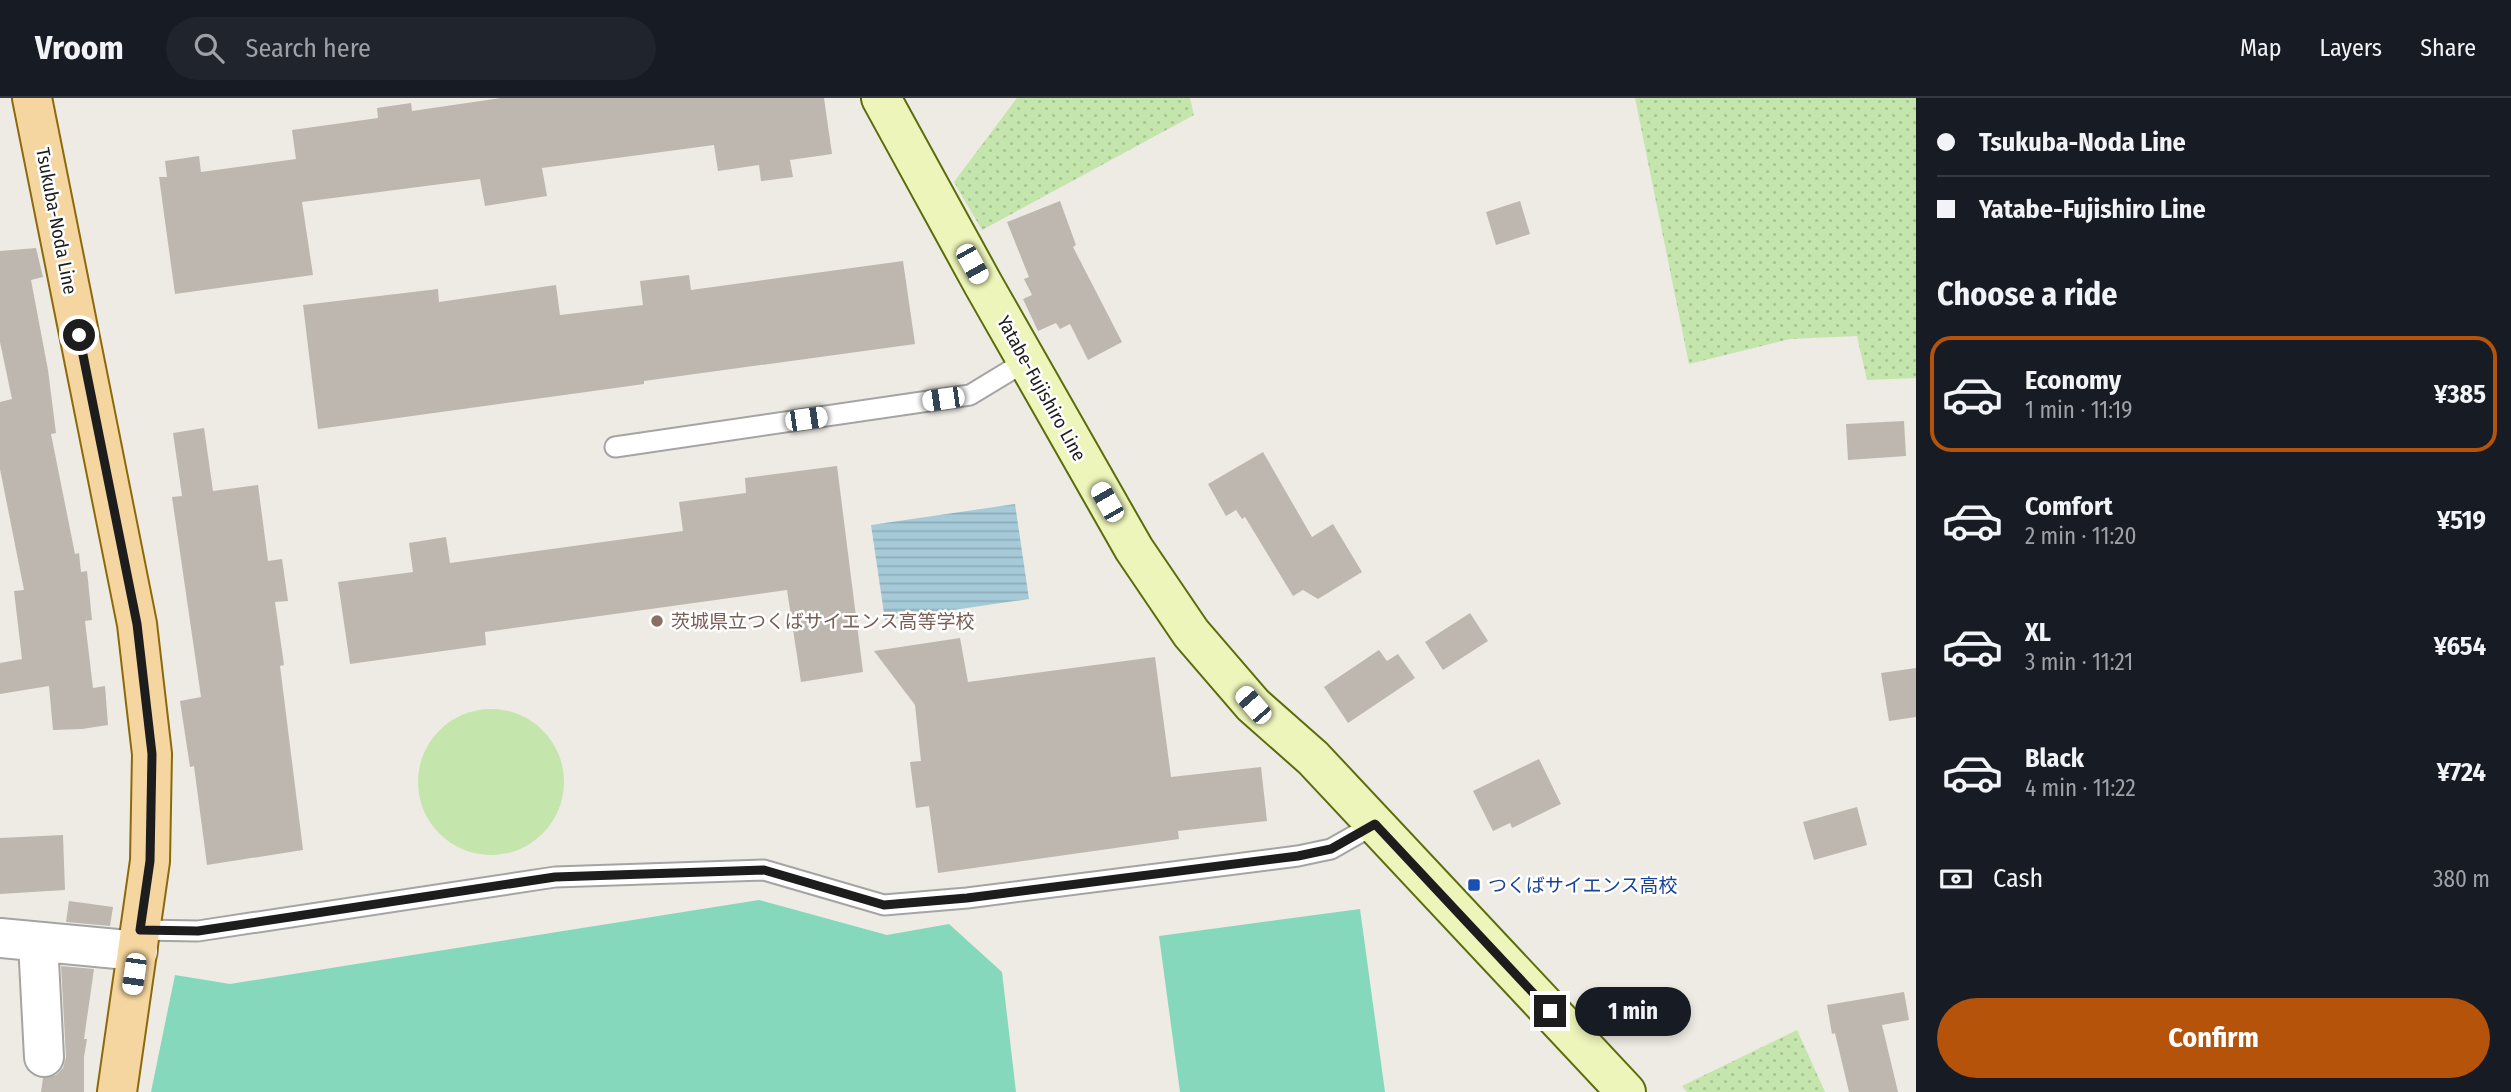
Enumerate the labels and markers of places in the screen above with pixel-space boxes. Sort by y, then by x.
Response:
place label: 茨城県立つくばサイエンス高等学校 [671,610,974,633]
marker: 茨城県立つくばサイエンス高等学校 [649,613,665,629]
place label: つくばサイエンス高校 [1488,874,1677,897]
marker: つくばサイエンス高校 [1466,877,1482,893]

